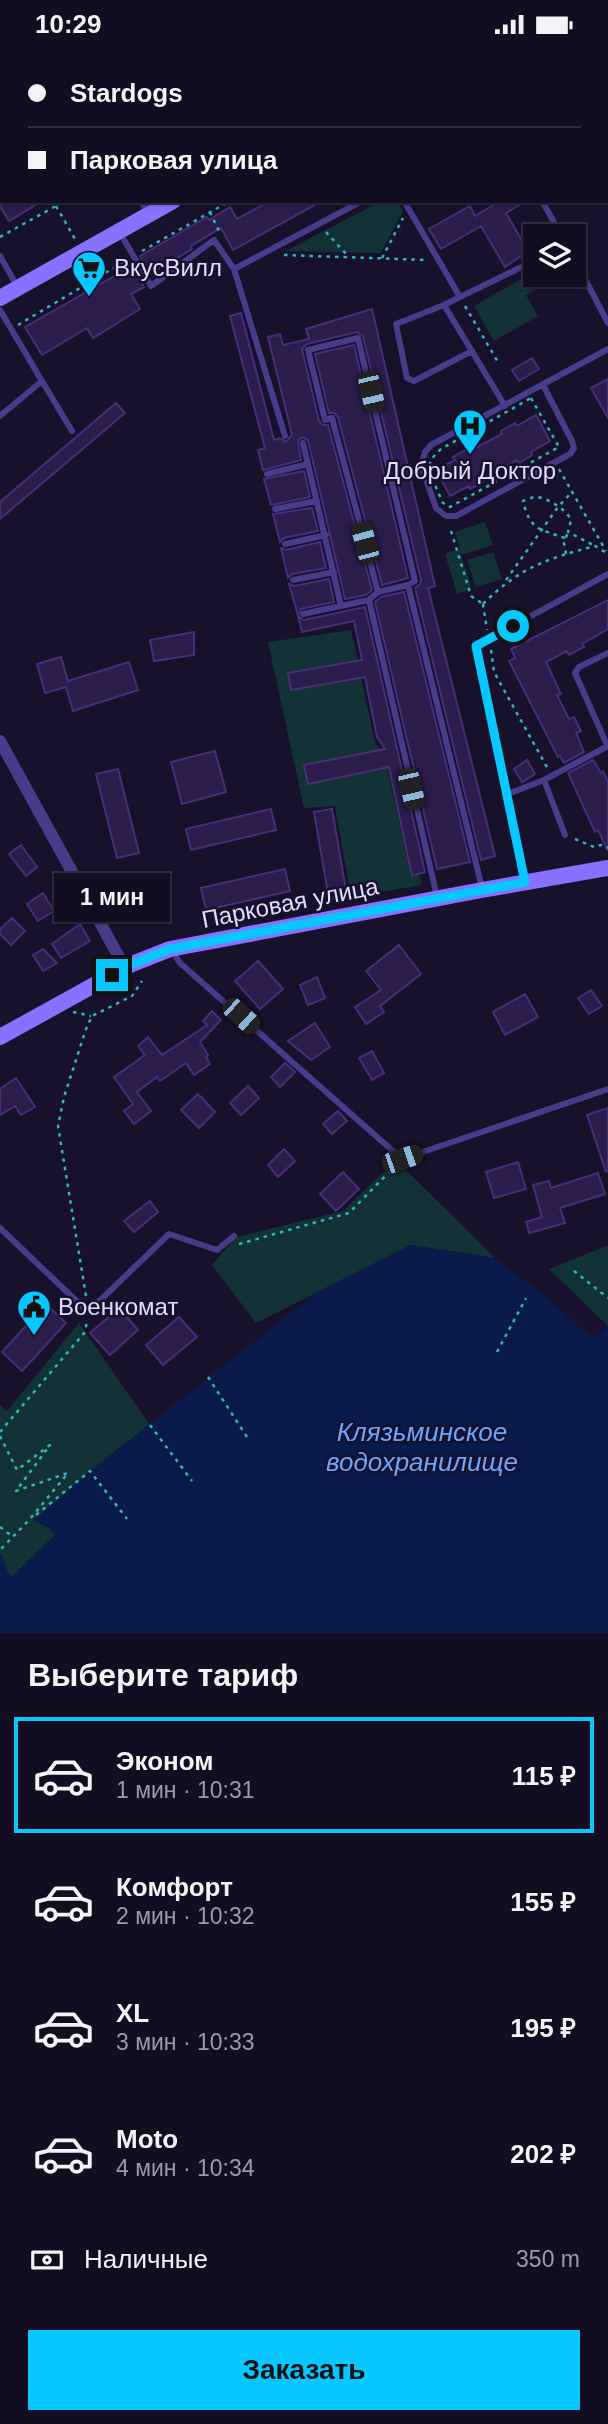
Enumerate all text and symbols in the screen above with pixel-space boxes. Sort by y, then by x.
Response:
text: 10:29 [35,9,102,39]
text: Stardogs [70,78,183,108]
text: Парковая улица [70,145,277,175]
map controls [523,224,586,287]
button: layers [523,224,586,287]
supermarket icon: ВкусВилл [70,249,108,298]
place label: ВкусВилл [114,254,222,281]
car [357,369,386,415]
hospital icon: Добрый Доктор [451,407,489,456]
place label: Добрый Доктор [384,457,556,484]
car [350,520,381,566]
route start [497,610,529,642]
car [397,766,426,812]
street label: Парковая улица [199,872,381,933]
callout: 1 мин [54,873,170,923]
text: 1 мин [80,884,144,910]
route end [96,959,128,991]
car [219,994,264,1038]
car [379,1142,426,1176]
public building icon: Военкомат [15,1288,53,1337]
place label: Военкомат [58,1293,178,1320]
water label: Клязьминское водохранилище [326,1417,518,1477]
text: Выберите тариф [28,1657,298,1693]
icon: car [32,1744,95,1807]
text: Эконом [116,1746,214,1776]
text: 115 ₽ [512,1761,576,1791]
text: 1 мин · 10:31 [116,1777,255,1803]
icon: car [32,1870,95,1933]
text: Комфорт [116,1872,233,1902]
text: 155 ₽ [510,1887,576,1917]
text: 2 мин · 10:32 [116,1903,255,1929]
icon: car [32,1996,95,2059]
text: XL [116,1998,149,2028]
text: 195 ₽ [510,2013,576,2043]
text: 3 мин · 10:33 [116,2029,255,2055]
icon: car [32,2122,95,2185]
text: Moto [116,2124,178,2154]
text: 202 ₽ [510,2139,576,2169]
text: 4 мин · 10:34 [116,2155,255,2181]
icon: cash [28,2241,66,2279]
text: Наличные [84,2244,208,2274]
text: 350 m [516,2246,580,2272]
button: Заказать [28,2330,580,2410]

